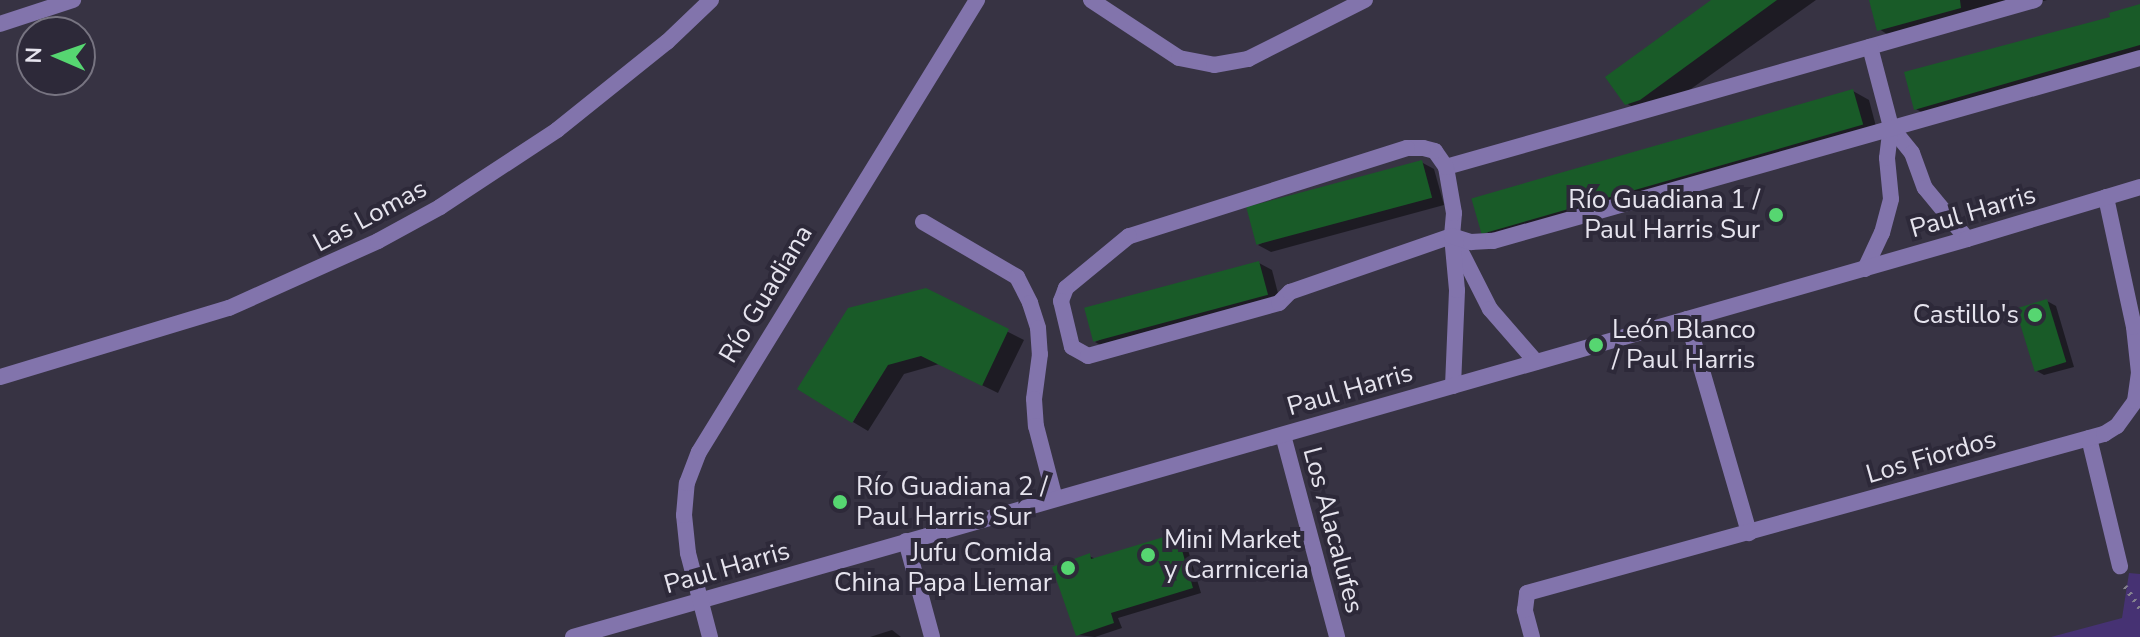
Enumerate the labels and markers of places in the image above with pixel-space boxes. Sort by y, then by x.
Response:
place label: Río Guadiana 1 / Paul Harris Sur [1568,184,1760,246]
marker: Río Guadiana 1 / Paul Harris Sur [1767,206,1785,224]
place label: Castillo's [1913,299,2019,331]
marker: Castillo's [2026,306,2044,324]
place label: León Blanco / Paul Harris [1612,314,1756,376]
marker: León Blanco / Paul Harris [1587,336,1605,354]
place label: Río Guadiana 2 / Paul Harris Sur [856,471,1048,532]
marker: Río Guadiana 2 / Paul Harris Sur [831,493,849,511]
place label: Mini Market y Carrniceria [1164,524,1309,586]
place label: Jufu Comida China Papa Liemar [834,537,1052,598]
marker: Mini Market y Carrniceria [1139,546,1157,564]
marker: Jufu Comida China Papa Liemar [1059,559,1077,577]

